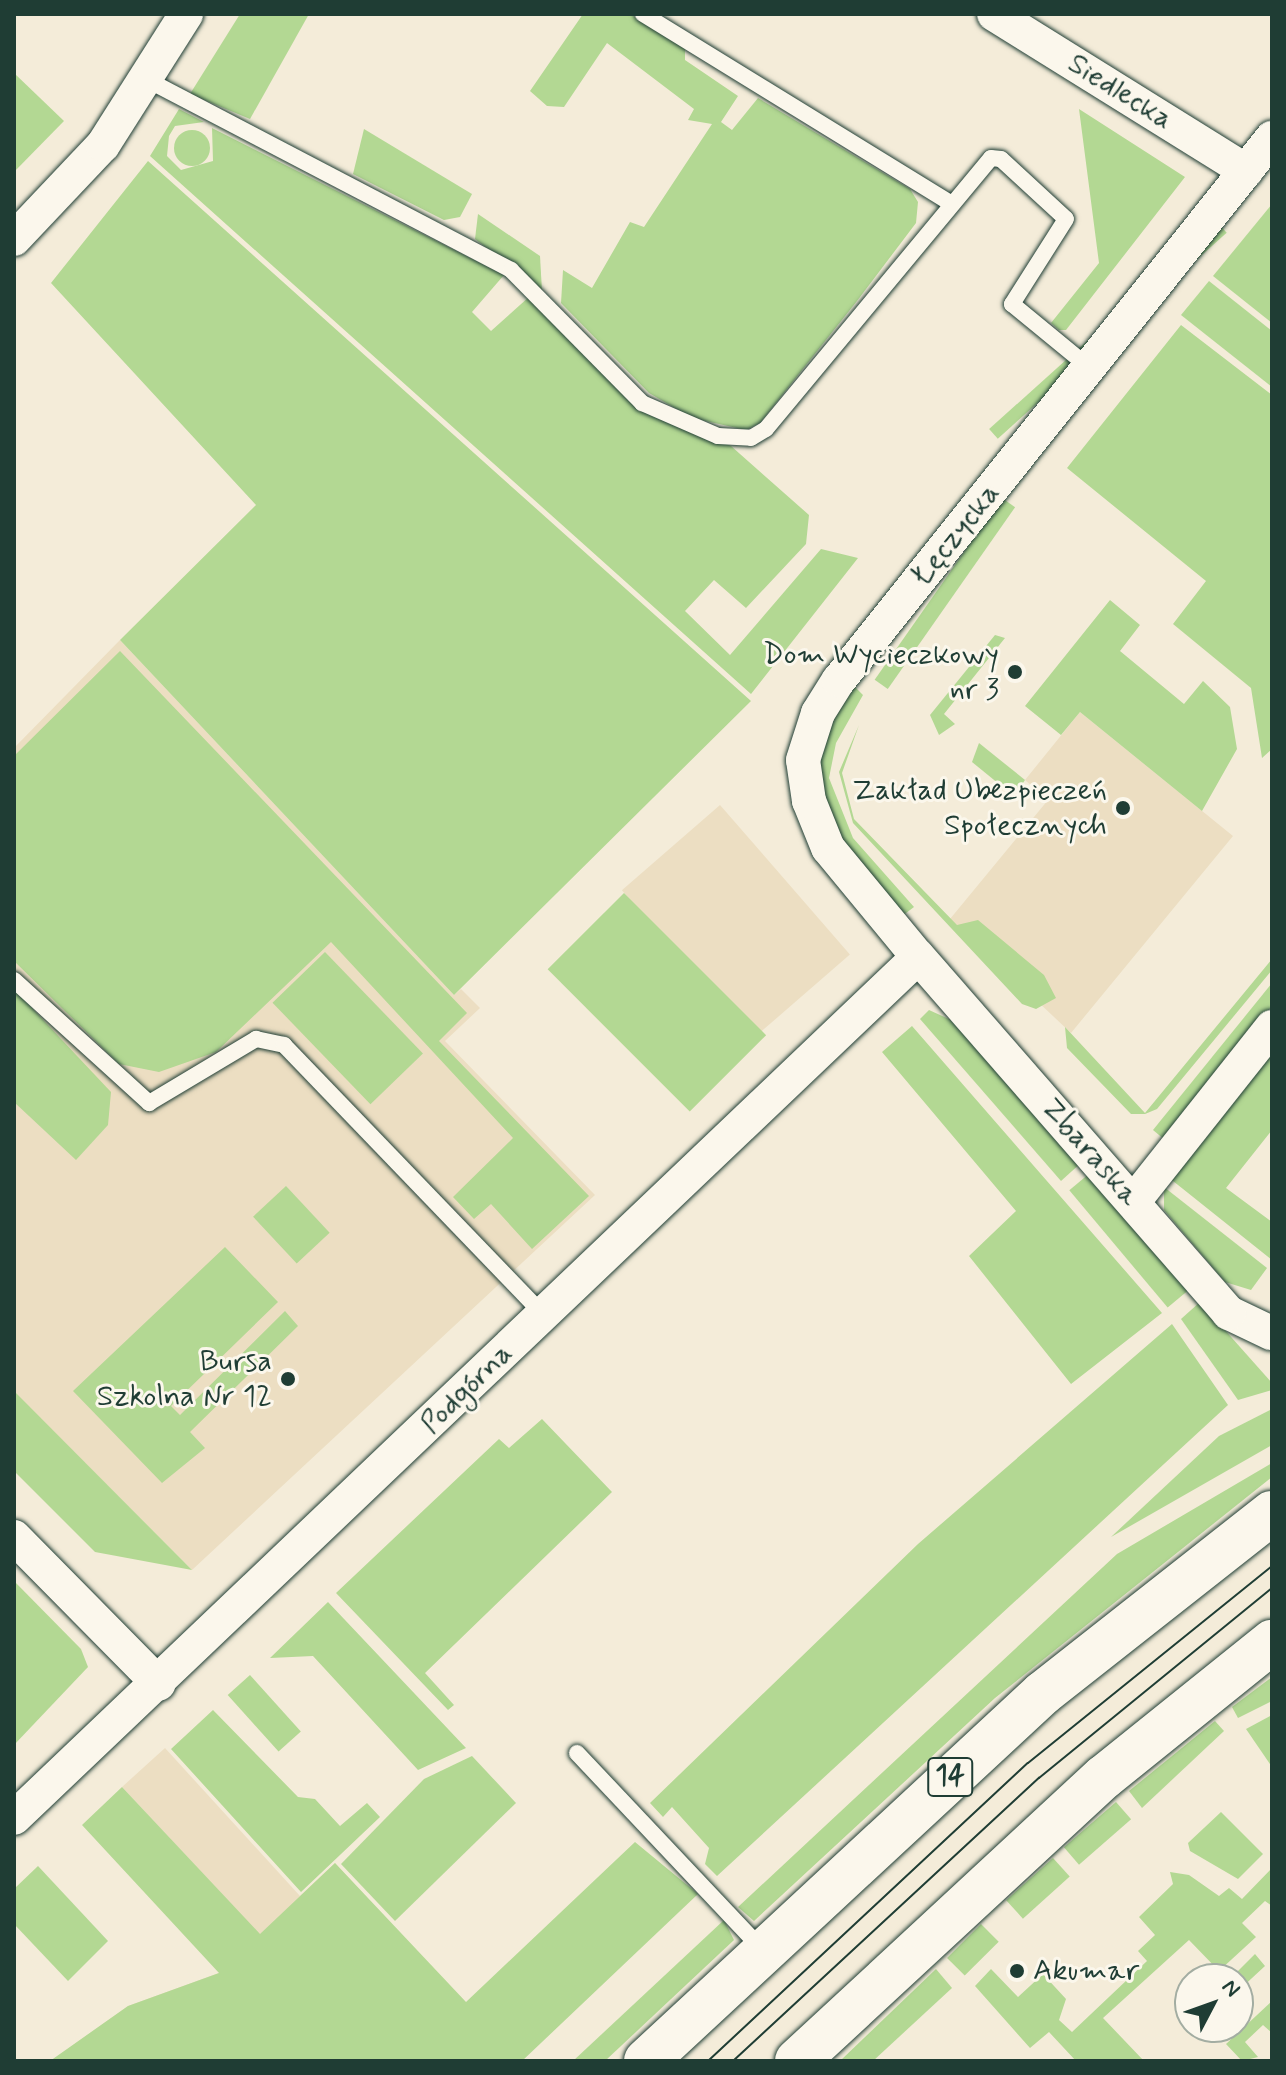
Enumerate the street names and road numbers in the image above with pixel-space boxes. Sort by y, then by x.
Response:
street label: Siedlecka [1061,46,1179,138]
street label: Łęczycka [904,476,1008,594]
street label: Zbaraska [1033,1091,1147,1213]
street label: Podgórna [413,1336,521,1442]
road number: 14 [926,1753,974,1801]

